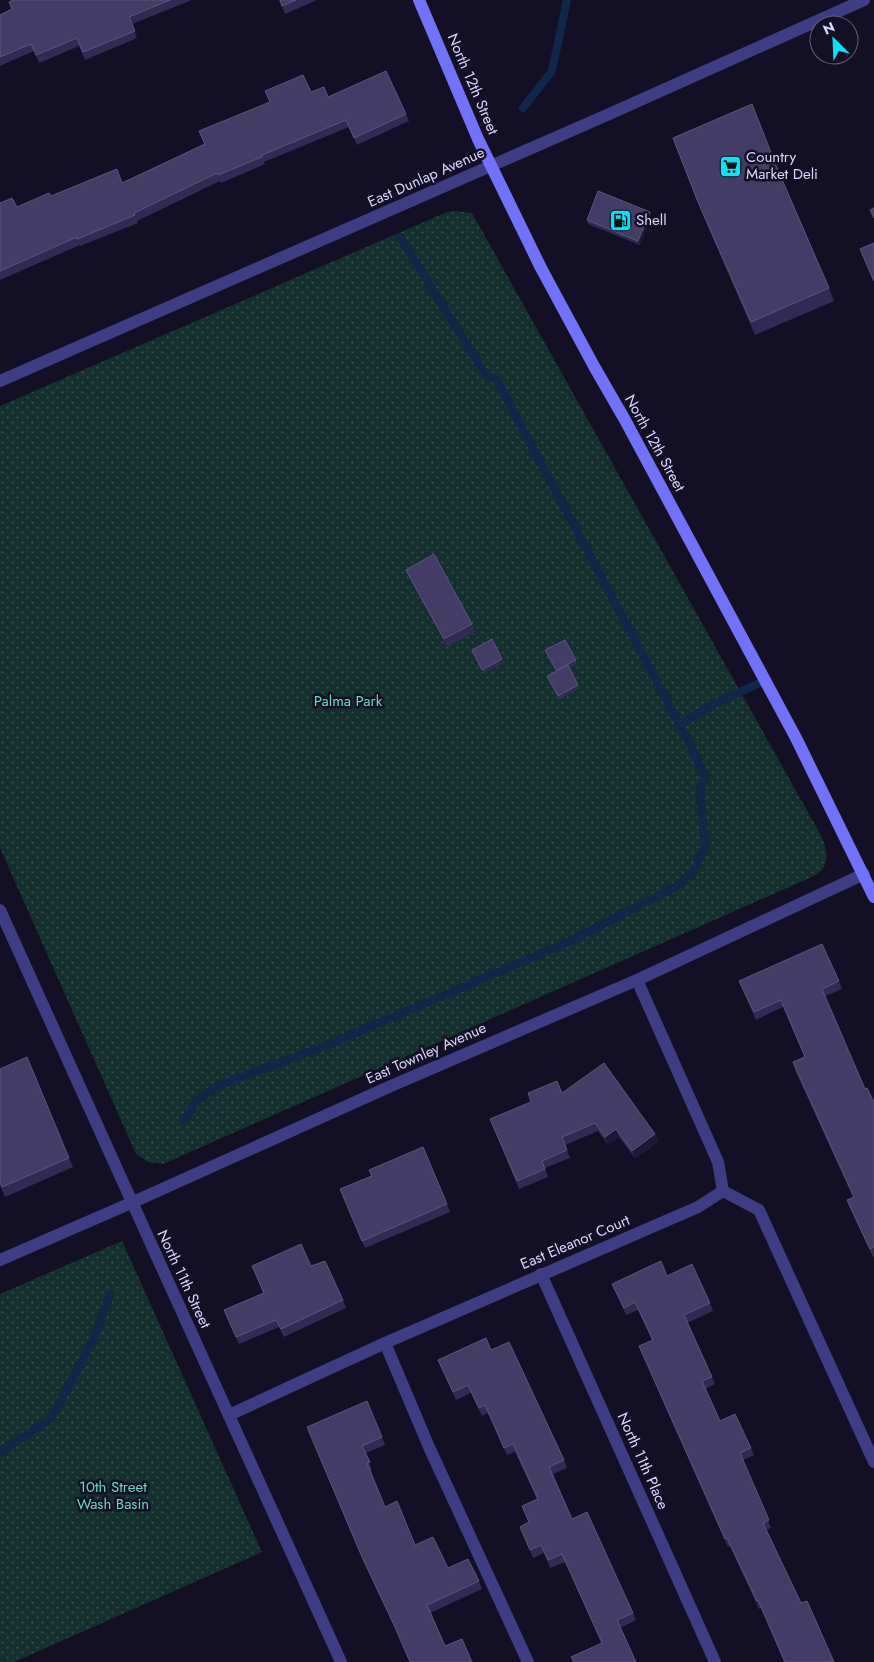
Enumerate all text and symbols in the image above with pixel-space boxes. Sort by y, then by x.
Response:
north arrow [809,15,859,65]
text: N [820,17,838,40]
street label: North 12th Street [442,30,504,138]
street label: East Dunlap Avenue [364,141,488,213]
place label: Country Market Deli [746,146,818,185]
supermarket icon: Country Market Deli [718,154,742,178]
fuel station icon: Shell [608,208,632,232]
place label: Shell [636,209,667,231]
street label: North 12th Street [619,390,691,496]
park label: Palma Park [314,690,383,712]
street label: East Townley Avenue [362,1016,490,1089]
street label: East Eleanor Court [517,1209,634,1275]
street label: North 11th Street [152,1226,217,1332]
street label: North 11th Place [612,1409,674,1513]
park label: 10th Street Wash Basin [77,1476,149,1515]

